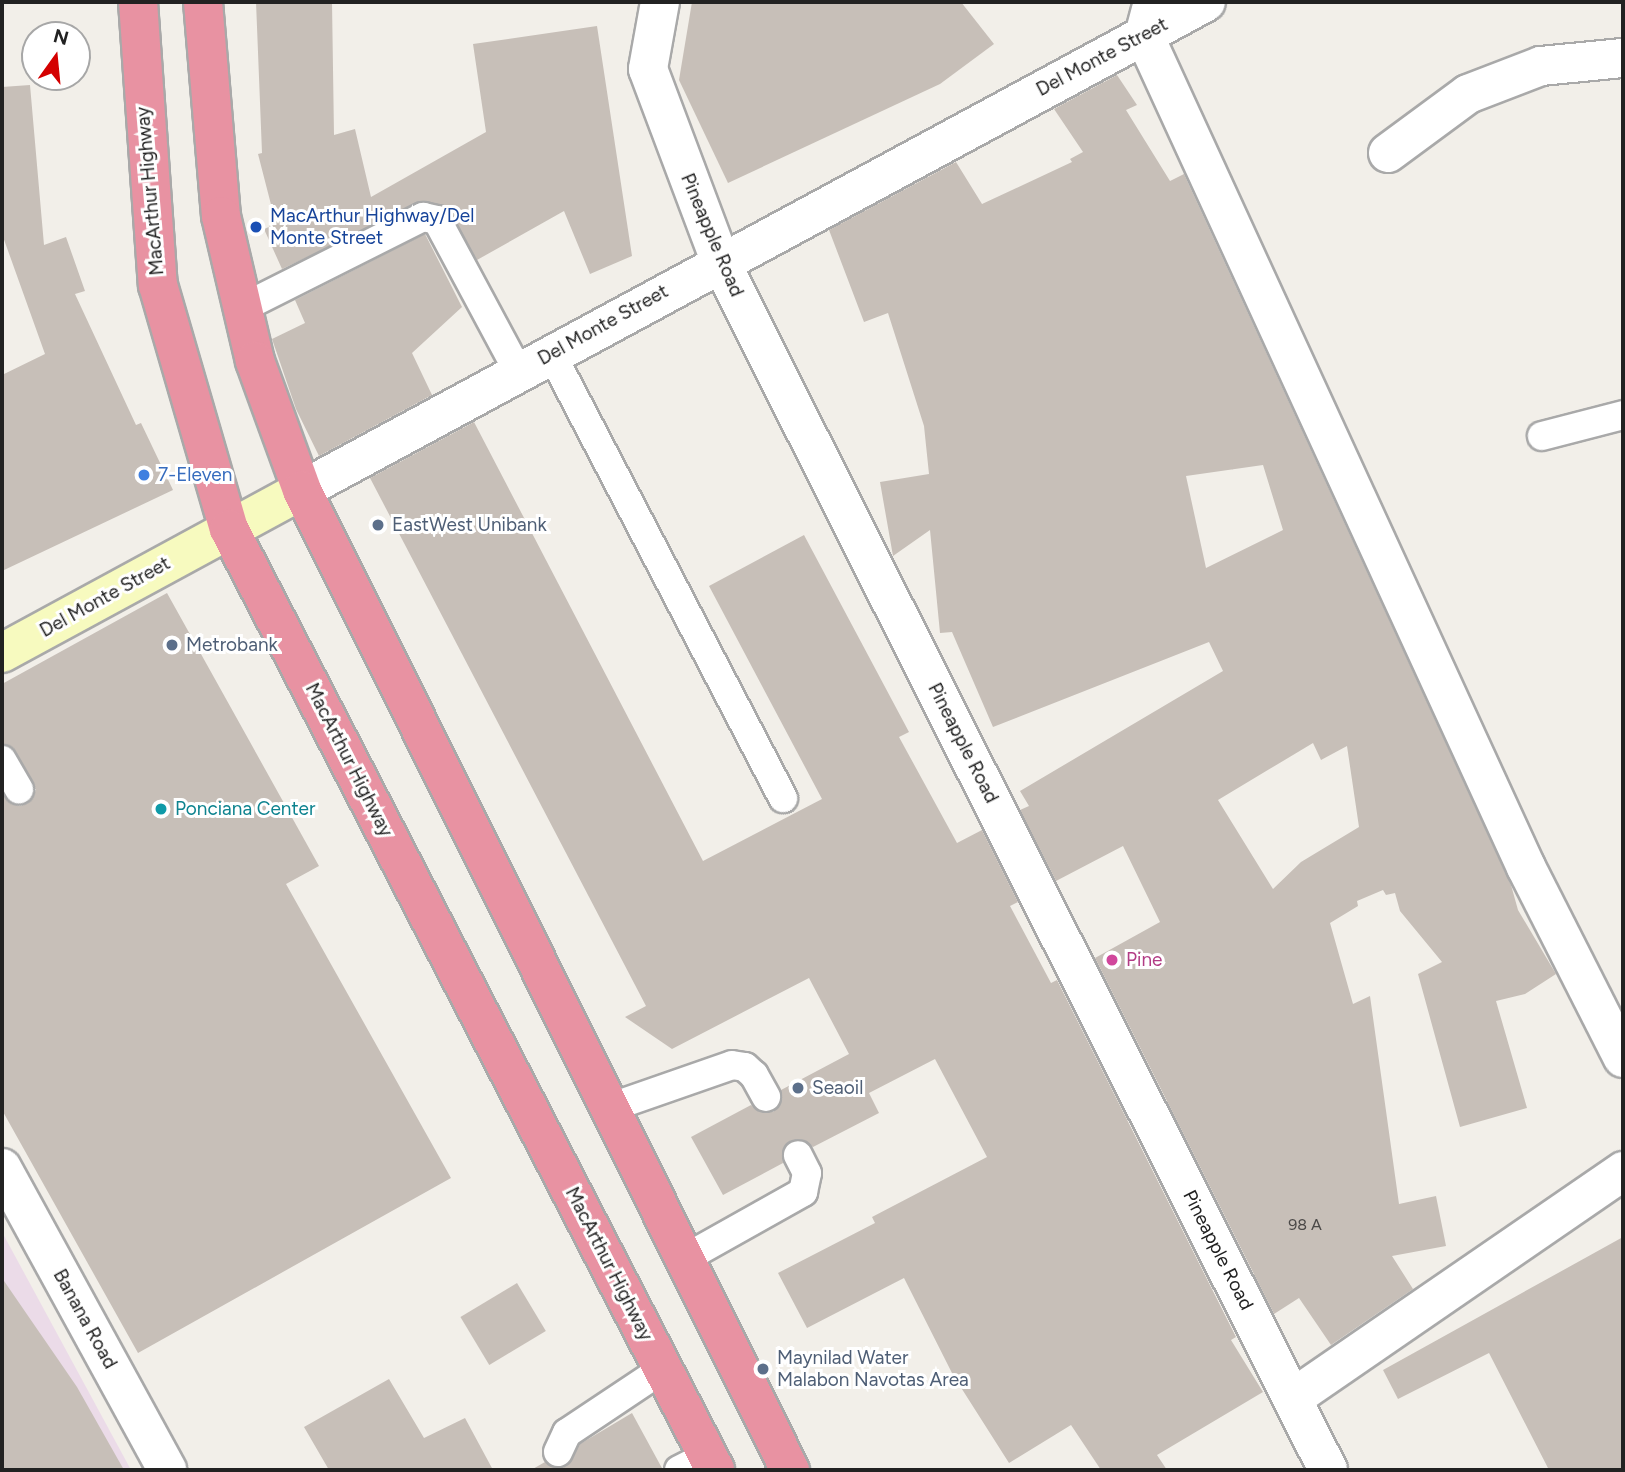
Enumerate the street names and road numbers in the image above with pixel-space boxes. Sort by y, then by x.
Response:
street label: Del Monte Street [1032,13,1172,101]
street label: MacArthur Highway [131,106,169,276]
street label: Pineapple Road [676,170,748,300]
street label: Del Monte Street [534,280,672,370]
street label: Del Monte Street [36,552,174,642]
street label: MacArthur Highway [300,679,398,841]
street label: Pineapple Road [923,679,1003,807]
street label: MacArthur Highway [560,1183,658,1345]
street label: Pineapple Road [1178,1186,1258,1314]
street label: Banana Road [48,1265,122,1373]

